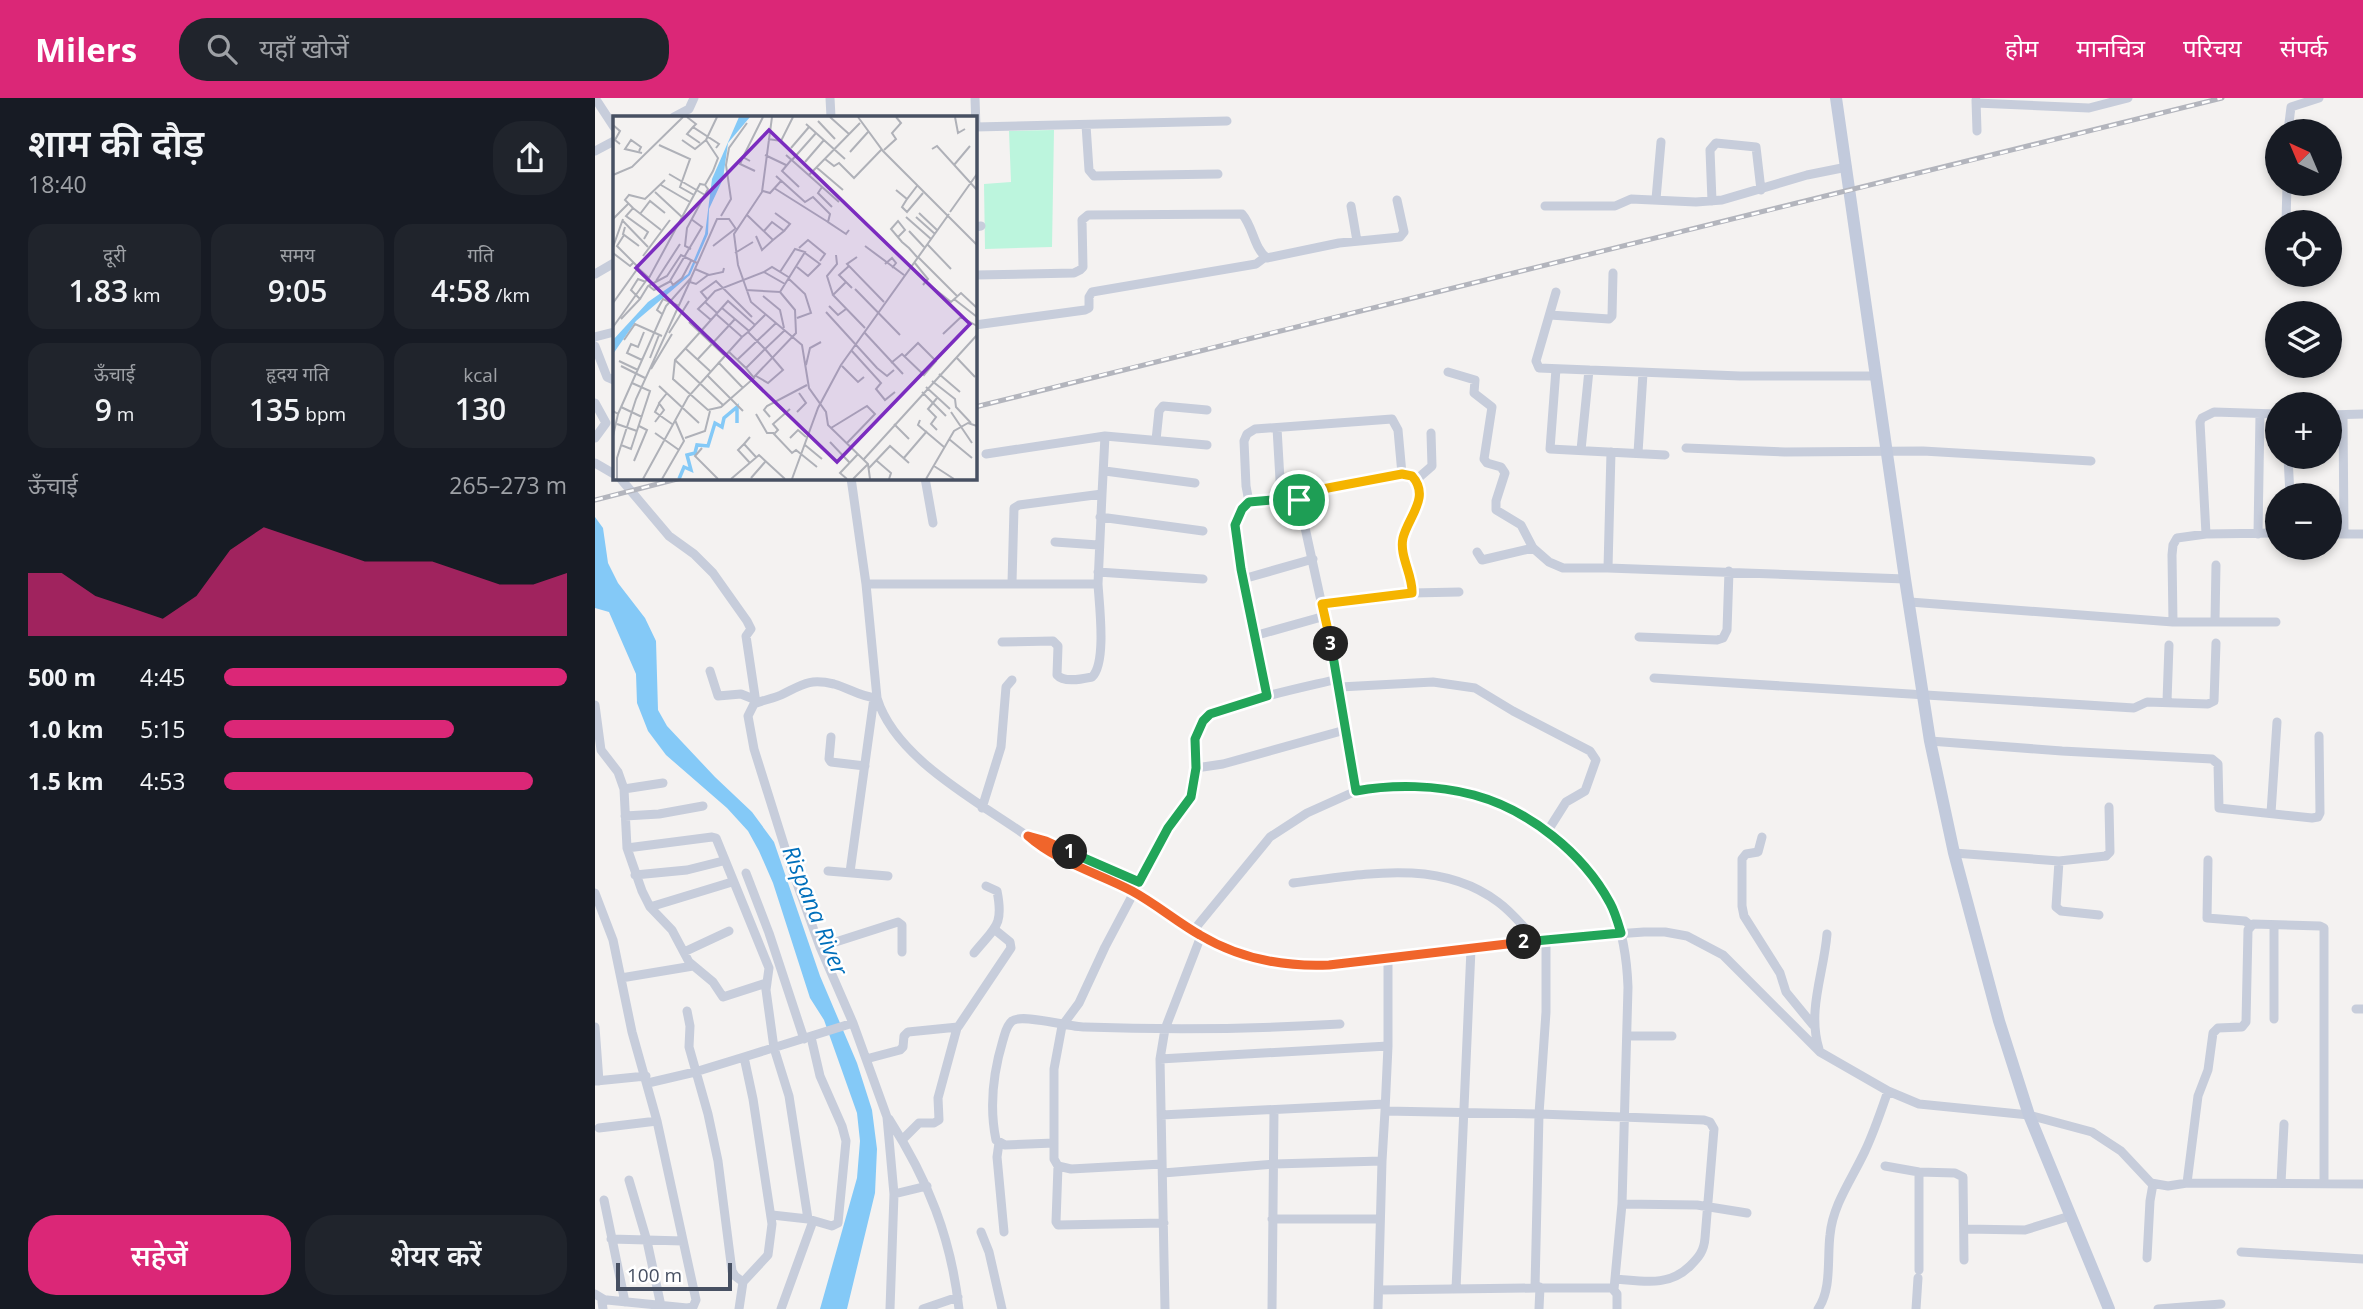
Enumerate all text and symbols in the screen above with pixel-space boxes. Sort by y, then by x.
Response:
search box [179,18,669,81]
text: Milers [35,27,137,72]
icon: search [203,30,241,68]
text: यहाँ खोजें [259,30,349,66]
text: होम [2005,31,2038,64]
text: मानचित्र [2076,31,2145,64]
text: परिचय [2183,31,2242,64]
text: संपर्क [2280,31,2328,64]
text: शाम की दौड़ [28,116,204,168]
inset map [613,116,977,480]
north arrow [2265,119,2341,196]
map controls [2265,119,2342,560]
button: share [493,121,567,195]
text: 18:40 [28,168,87,200]
button: locate [2265,210,2342,287]
text: दूरी [103,242,126,268]
text: समय [280,242,315,268]
text: गति [467,242,494,268]
text: 1.83 [68,270,128,311]
text: 9:05 [268,270,327,311]
text: 4:58 [431,270,491,311]
text: km [128,282,161,308]
text: /km [491,282,530,308]
button: layers [2265,301,2342,378]
text: ऊँचाई [94,361,135,387]
text: हृदय गति [266,361,329,387]
text: kcal [463,362,498,388]
text: 130 [455,388,506,429]
text: 9 [95,389,112,430]
text: 135 [249,389,300,430]
button: + [2265,392,2342,469]
text: m [112,401,134,427]
text: bpm [300,401,346,427]
text: ऊँचाई [28,469,78,501]
text: 265–273 m [449,469,567,501]
pin [1269,470,1329,530]
icon: arrive [1280,481,1318,519]
button: − [2265,483,2342,560]
pin: 3 [1313,626,1349,662]
text: 3 [1325,630,1336,656]
text: 500 m [28,661,96,693]
text: 4:45 [140,661,186,693]
text: 1.0 km [28,713,104,745]
text: 5:15 [140,713,186,745]
text: 1.5 km [28,765,104,797]
text: 4:53 [140,765,186,797]
pin: 1 [1053,834,1087,870]
text: 1 [1064,838,1075,864]
water label: Rispana River [775,840,857,981]
pin: 2 [1507,924,1541,960]
text: 2 [1518,928,1529,954]
button: सहेजें [28,1215,291,1295]
button: शेयर करें [305,1215,567,1295]
scale bar [616,1260,731,1292]
text: 100 m [627,1262,682,1288]

